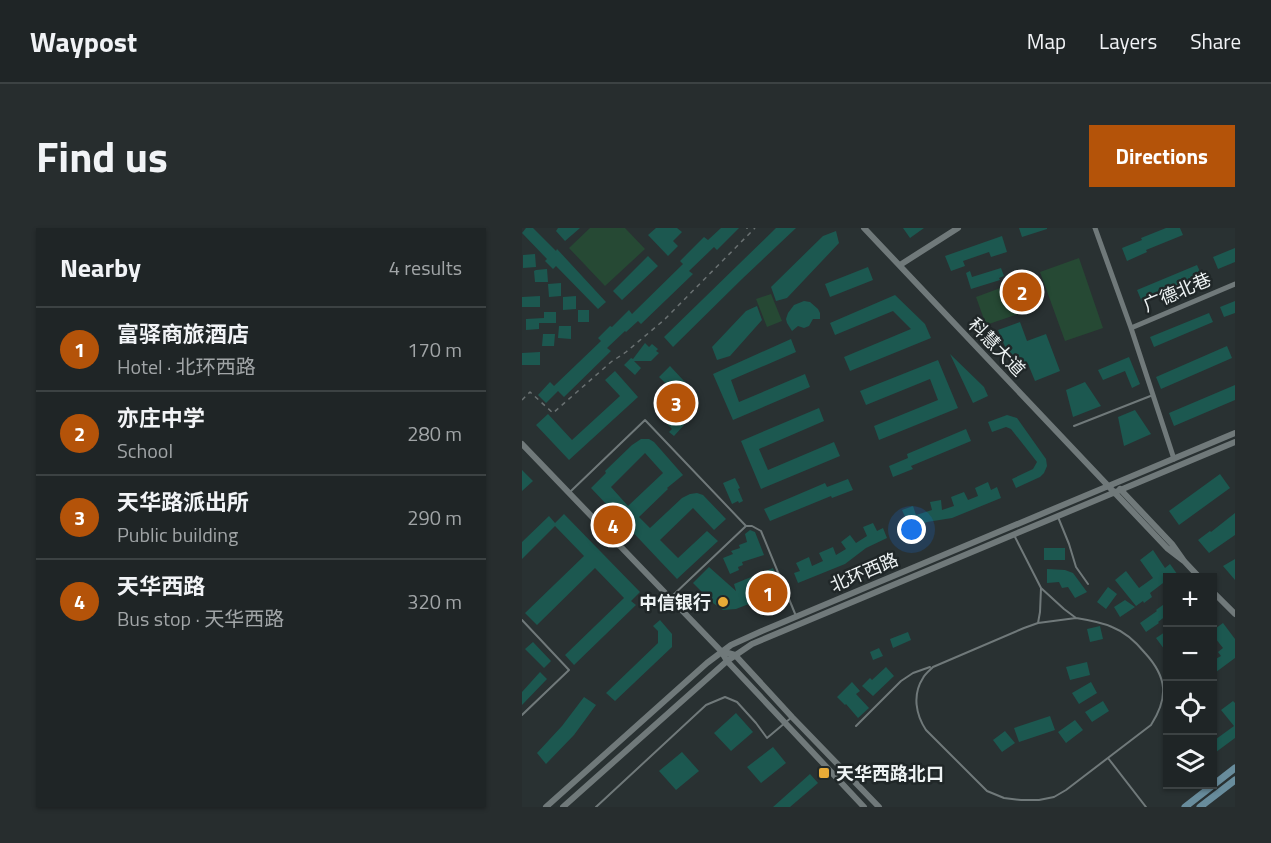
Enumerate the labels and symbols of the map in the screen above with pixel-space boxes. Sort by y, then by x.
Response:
street label: 广德北巷 [1139,266,1215,318]
pin: 2 [1002,270,1042,314]
street label: 科慧大道 [962,312,1032,382]
pin: 3 [656,380,696,426]
pin: 4 [594,502,632,548]
your location [897,515,926,544]
street label: 北环西路 [826,546,902,598]
pin: 1 [748,570,788,616]
place label: 中信银行 [639,589,711,616]
marker: 中信银行 [716,595,730,609]
place label: 天华西路北口 [836,760,944,787]
marker: 天华西路北口 [817,766,831,780]

